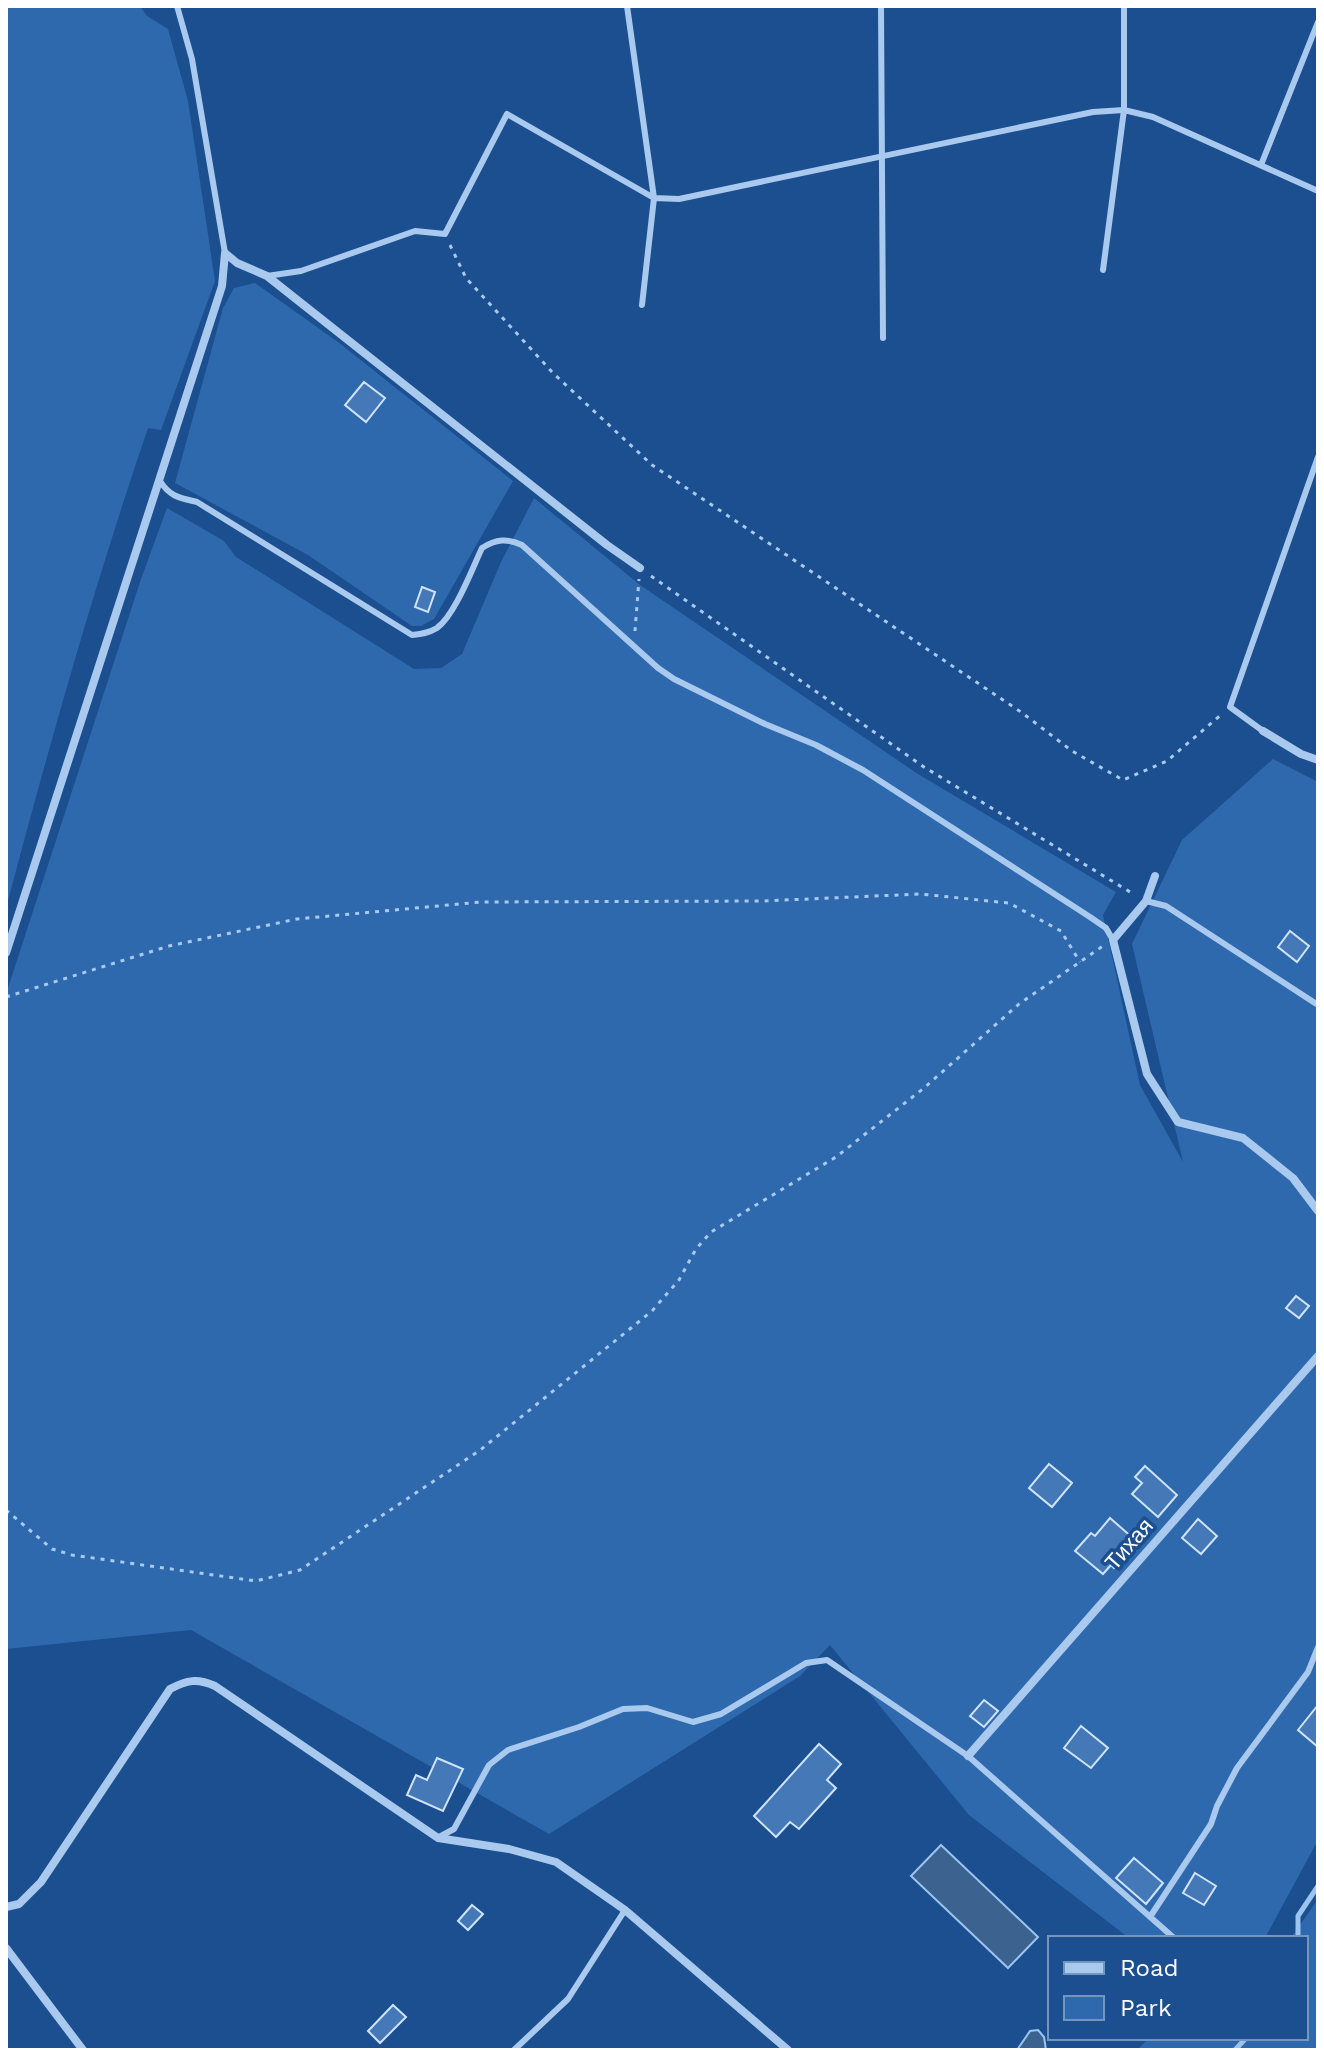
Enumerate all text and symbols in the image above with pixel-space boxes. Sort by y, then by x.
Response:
street label: Тихая [1100,1513,1158,1575]
legend [1048,1936,1308,2040]
text: Road [1120,1954,1179,1982]
text: Park [1120,1994,1172,2022]

